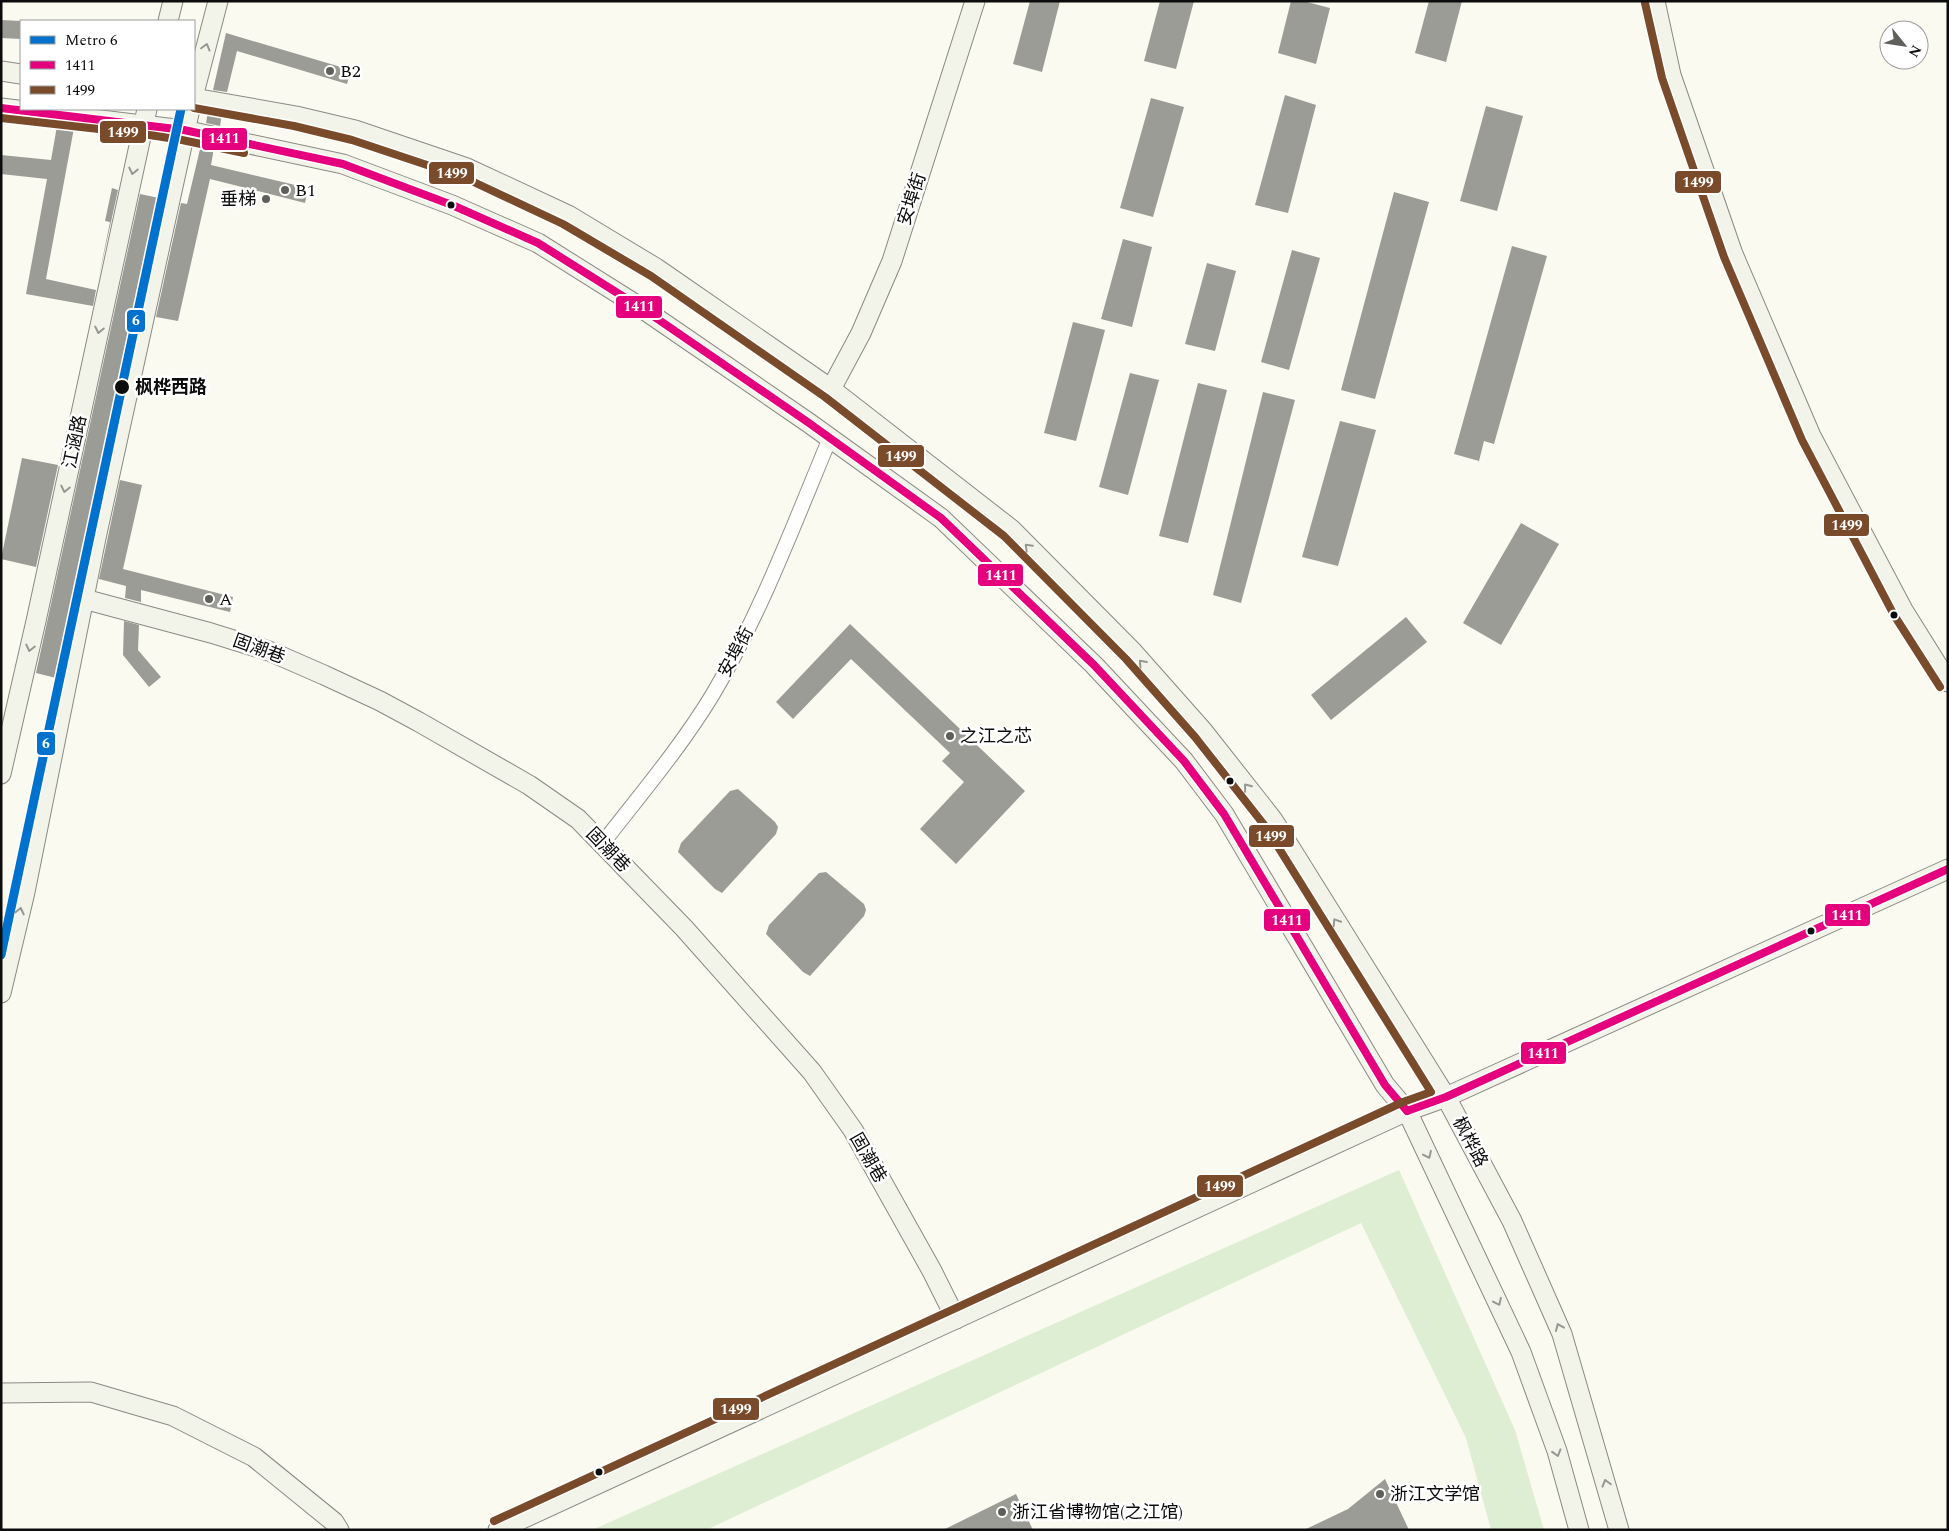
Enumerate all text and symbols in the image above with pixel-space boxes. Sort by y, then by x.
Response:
legend [20,20,195,110]
north arrow [1879,20,1929,70]
text: Metro 6 [65,29,118,52]
text: N [1903,41,1927,61]
one-way arrow [200,43,211,52]
text: 1411 [65,54,95,77]
place label: B2 [340,58,361,85]
marker: B2 [324,65,336,77]
text: 1499 [65,79,95,102]
line badge: 1499 [99,120,147,144]
text: 1499 [107,122,139,143]
line badge: 1411 [201,127,248,151]
text: 1411 [208,128,240,149]
line badge: 1499 [428,161,475,185]
text: 1499 [436,163,468,184]
one-way arrow [129,167,139,176]
street label: 安埠街 [891,169,933,229]
line badge: 1499 [1674,170,1722,194]
text: 1499 [1682,172,1714,193]
place label: B1 [295,177,316,204]
marker: B1 [279,184,291,196]
place label: 垂梯 [220,186,256,213]
marker: 垂梯 [260,193,272,205]
unlabelled marker [446,200,456,210]
line badge: 1411 [615,295,663,319]
text: 1411 [623,296,655,317]
line badge: 6 [126,309,146,333]
text: 6 [132,310,140,331]
one-way arrow [94,326,105,335]
place label: 枫桦西路 [135,374,207,401]
marker: 枫桦西路 [113,378,131,396]
street label: 江涵路 [56,413,94,471]
line badge: 1499 [877,444,925,468]
text: 1499 [885,446,917,467]
one-way arrow [60,485,71,493]
line badge: 1499 [1823,513,1870,537]
text: 1499 [1831,515,1863,536]
one-way arrow [1025,544,1034,553]
line badge: 1411 [977,563,1024,587]
text: 1411 [985,565,1017,586]
place label: A [219,586,233,613]
marker: A [203,593,215,605]
unlabelled marker [1889,610,1899,620]
street label: 安埠街 [711,622,761,682]
street label: 固潮巷 [229,627,289,671]
one-way arrow [25,643,36,652]
one-way arrow [1139,659,1148,668]
place label: 之江之芯 [960,723,1032,750]
marker: 之江之芯 [944,730,956,742]
line badge: 6 [36,731,56,756]
text: 6 [42,733,50,754]
unlabelled marker [1225,776,1235,786]
one-way arrow [1244,783,1253,793]
street label: 固潮巷 [580,821,636,879]
line badge: 1499 [1248,824,1295,848]
text: 1499 [1255,826,1287,847]
line badge: 1411 [1824,903,1871,927]
text: 1411 [1831,905,1863,926]
one-way arrow [14,907,25,915]
line badge: 1411 [1263,908,1311,932]
text: 1411 [1271,910,1303,931]
one-way arrow [1333,919,1343,928]
unlabelled marker [1806,926,1816,936]
line badge: 1411 [1520,1041,1567,1065]
text: 1411 [1527,1043,1559,1064]
street label: 枫桦路 [1445,1112,1495,1172]
street label: 固潮巷 [843,1128,893,1188]
one-way arrow [1422,1150,1432,1159]
line badge: 1499 [1196,1174,1244,1198]
text: 1499 [1204,1176,1236,1197]
one-way arrow [1491,1297,1502,1306]
one-way arrow [1554,1323,1565,1332]
line badge: 1499 [712,1397,760,1421]
text: 1499 [720,1399,752,1420]
one-way arrow [1552,1449,1562,1457]
unlabelled marker [594,1467,604,1477]
one-way arrow [1601,1479,1611,1487]
place label: 浙江文学馆 [1390,1481,1480,1508]
marker: 浙江文学馆 [1374,1488,1386,1500]
place label: 浙江省博物馆(之江馆) [1012,1499,1183,1526]
marker: 浙江省博物馆(之江馆) [996,1506,1008,1518]

